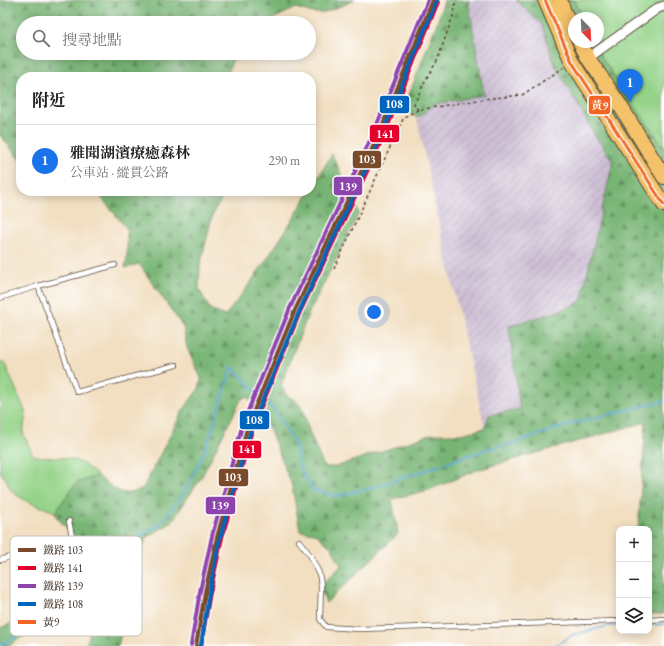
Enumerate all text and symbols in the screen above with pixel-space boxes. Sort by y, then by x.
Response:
north arrow [568,12,604,48]
search box [16,16,316,60]
icon: search [30,27,52,49]
text: 搜尋地點 [62,30,122,49]
pin: 1 [617,69,643,102]
text: 附近 [32,89,66,111]
line badge: 108 [379,95,410,114]
line badge: 黃9 [588,95,611,115]
text: 108 [385,97,403,111]
text: 黃9 [592,98,609,112]
line badge: 141 [369,124,400,143]
text: 141 [376,127,394,141]
text: 雅聞湖濱療癒森林 [70,143,190,162]
line badge: 103 [352,150,382,169]
text: 1 [42,152,48,169]
text: 290 m [269,152,300,169]
text: 103 [358,152,376,166]
text: 公車站 · 縱貫公路 [70,164,169,181]
line badge: 139 [333,176,363,196]
text: 139 [339,179,357,193]
your location [364,302,384,322]
line badge: 108 [239,410,270,430]
text: 108 [245,413,263,427]
line badge: 141 [232,440,262,459]
text: 141 [238,442,256,456]
line badge: 103 [218,468,249,487]
text: 103 [224,470,242,484]
line badge: 139 [205,496,236,515]
text: 139 [211,498,229,512]
map controls [616,526,652,634]
button: + [616,526,652,562]
legend [10,536,142,636]
text: 鐵路 103 [43,543,83,557]
text: 鐵路 141 [43,561,83,575]
button: − [616,562,652,598]
text: 鐵路 139 [43,579,84,593]
text: 鐵路 108 [43,597,83,611]
button: layers [616,598,652,634]
text: 黃9 [43,615,60,629]

